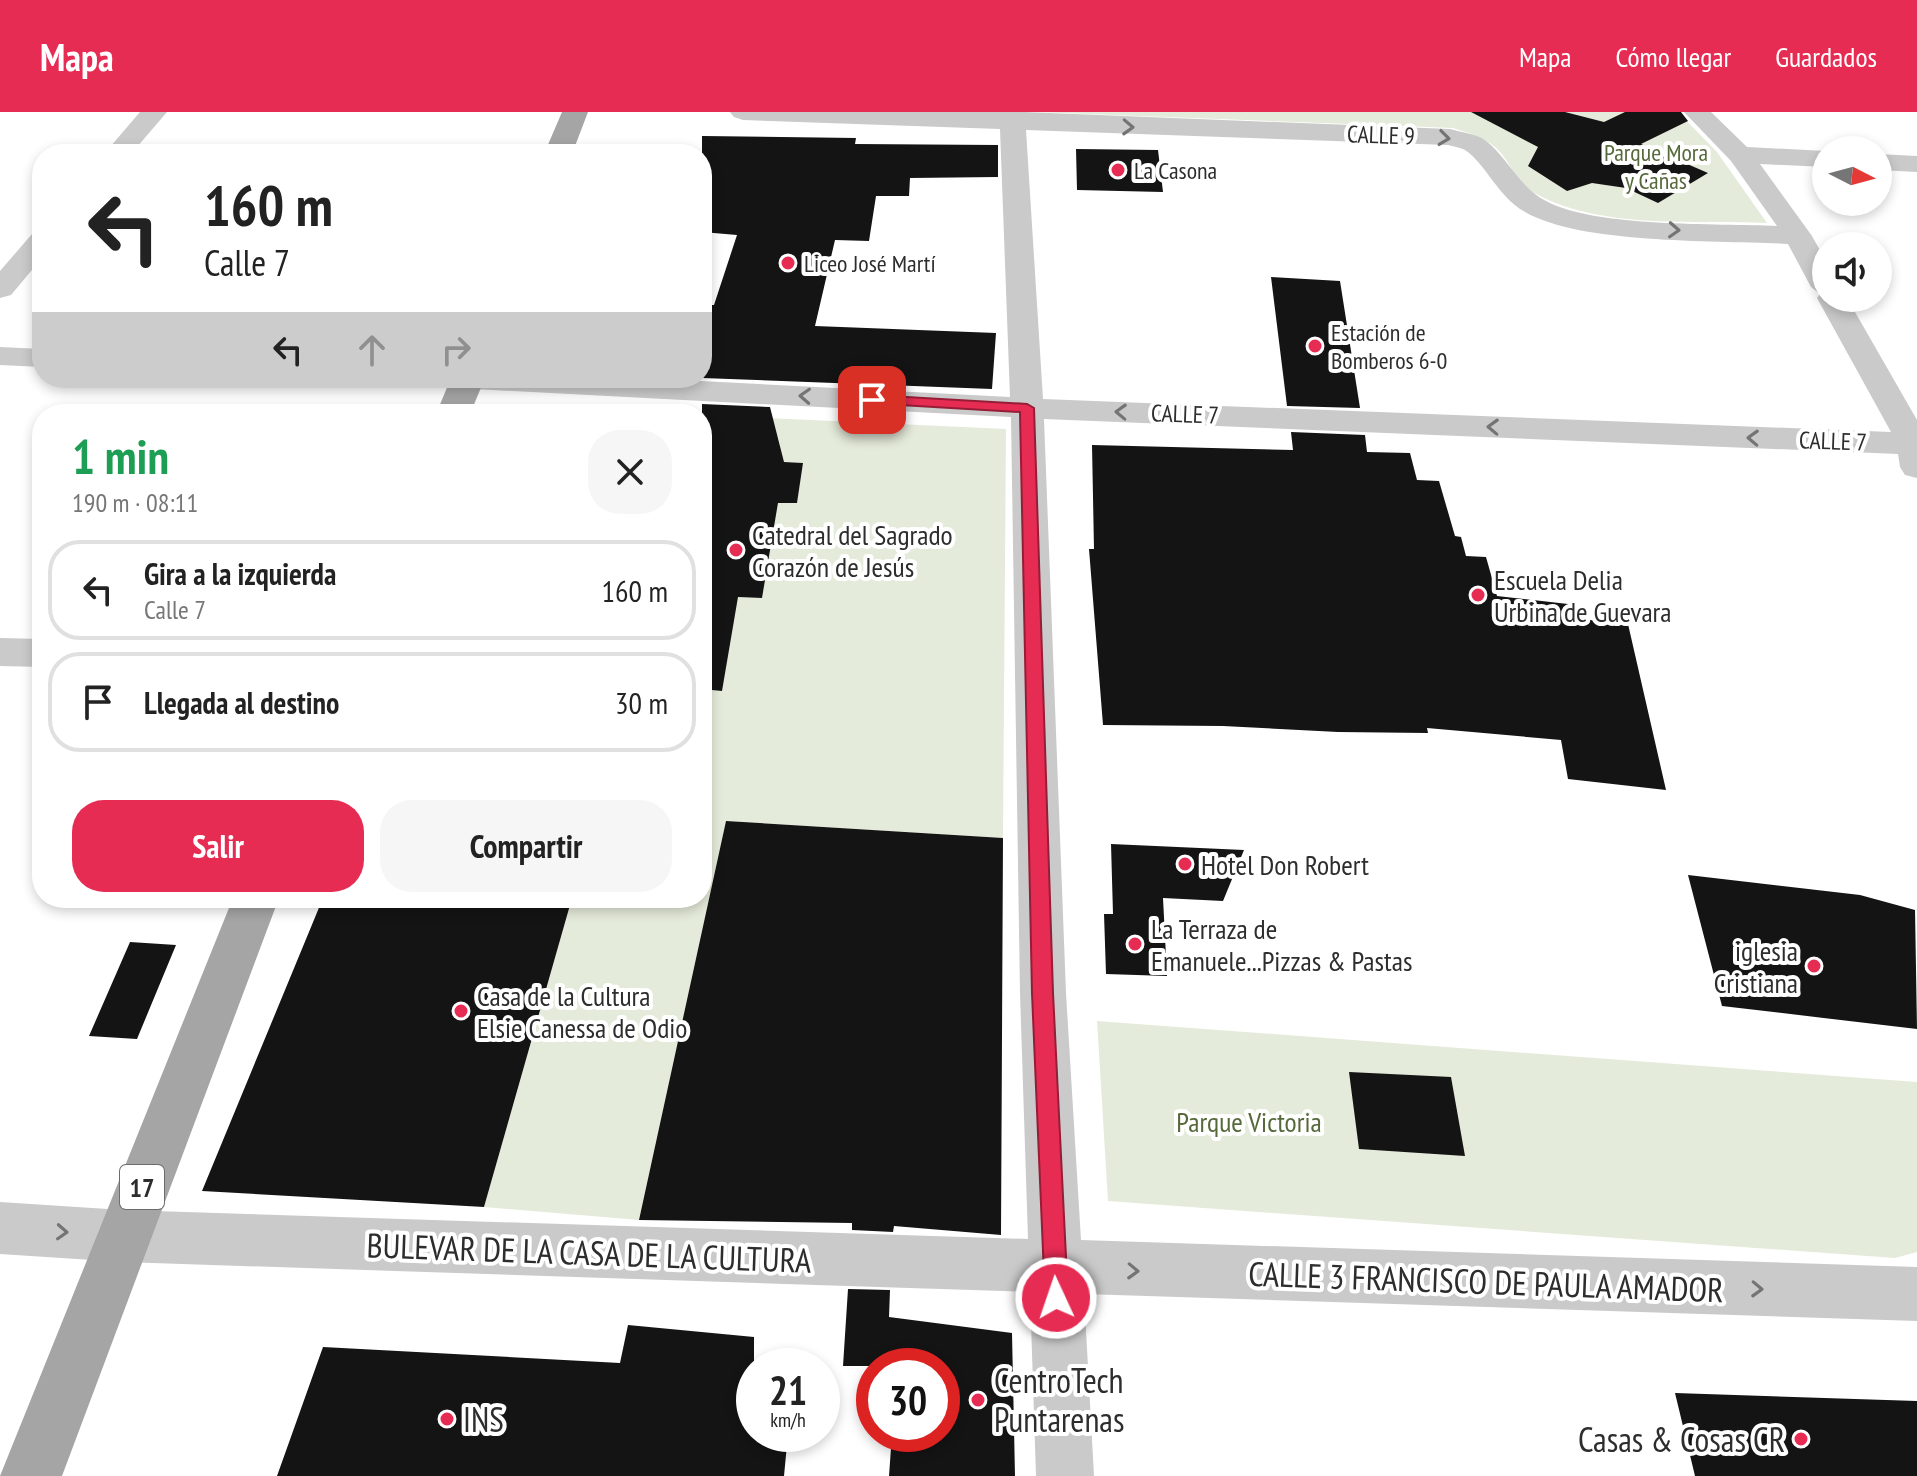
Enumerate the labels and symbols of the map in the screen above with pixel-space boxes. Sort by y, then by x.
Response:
one-way arrow [1122,118,1135,135]
street label: CALLE 9 [1347,118,1415,152]
one-way arrow [1438,130,1451,147]
north arrow [1812,136,1892,216]
park label: Parque Mora y Cañas [1604,137,1708,196]
place label: La Casona [1134,155,1217,186]
marker: La Casona [1109,161,1127,179]
one-way arrow [1668,221,1681,238]
place label: Liceo José Martí [804,248,936,279]
marker: Liceo José Martí [779,254,797,272]
place label: Estación de Bomberos 6-0 [1331,317,1447,376]
marker: Estación de Bomberos 6-0 [1306,337,1324,355]
pin [838,366,906,434]
one-way arrow [798,388,811,405]
street label: CALLE 7 [1151,397,1219,431]
one-way arrow [1114,403,1127,420]
one-way arrow [1486,419,1499,436]
street label: CALLE 7 [1799,424,1867,458]
one-way arrow [1746,429,1758,446]
place label: Catedral del Sagrado Corazón de Jesús [752,516,953,585]
marker: Catedral del Sagrado Corazón de Jesús [727,541,745,559]
place label: Escuela Delia Urbina de Guevara [1494,561,1672,630]
marker: Escuela Delia Urbina de Guevara [1469,586,1487,604]
place label: Hotel Don Robert [1201,846,1369,883]
marker: Hotel Don Robert [1176,855,1194,873]
place label: La Terraza de Emanuele...Pizzas & Pastas [1151,910,1412,979]
place label: iglesia Cristiana [1714,932,1798,1001]
marker: La Terraza de Emanuele...Pizzas & Pastas [1126,935,1144,953]
marker: iglesia Cristiana [1805,957,1823,975]
place label: Casa de la Cultura Elsie Canessa de Odio [477,977,687,1046]
marker: Casa de la Cultura Elsie Canessa de Odio [452,1002,470,1020]
park label: Parque Victoria [1176,1103,1322,1140]
road number: 17 [120,1165,164,1209]
street label: BULEVAR DE LA CASA DE LA CULTURA [366,1222,812,1282]
one-way arrow [56,1223,69,1240]
street label: CALLE 3 FRANCISCO DE PAULA AMADOR [1248,1251,1724,1311]
position arrow [1014,1256,1098,1340]
one-way arrow [1127,1262,1140,1279]
one-way arrow [1751,1281,1764,1298]
speed limit sign: 30 [856,1348,960,1452]
place label: CentroTech Puntarenas [994,1358,1124,1441]
marker: CentroTech Puntarenas [969,1391,987,1409]
place label: INS [463,1397,504,1441]
marker: INS [438,1410,456,1428]
place label: Casas & Cosas CR [1578,1417,1785,1461]
marker: Casas & Cosas CR [1792,1430,1810,1448]

